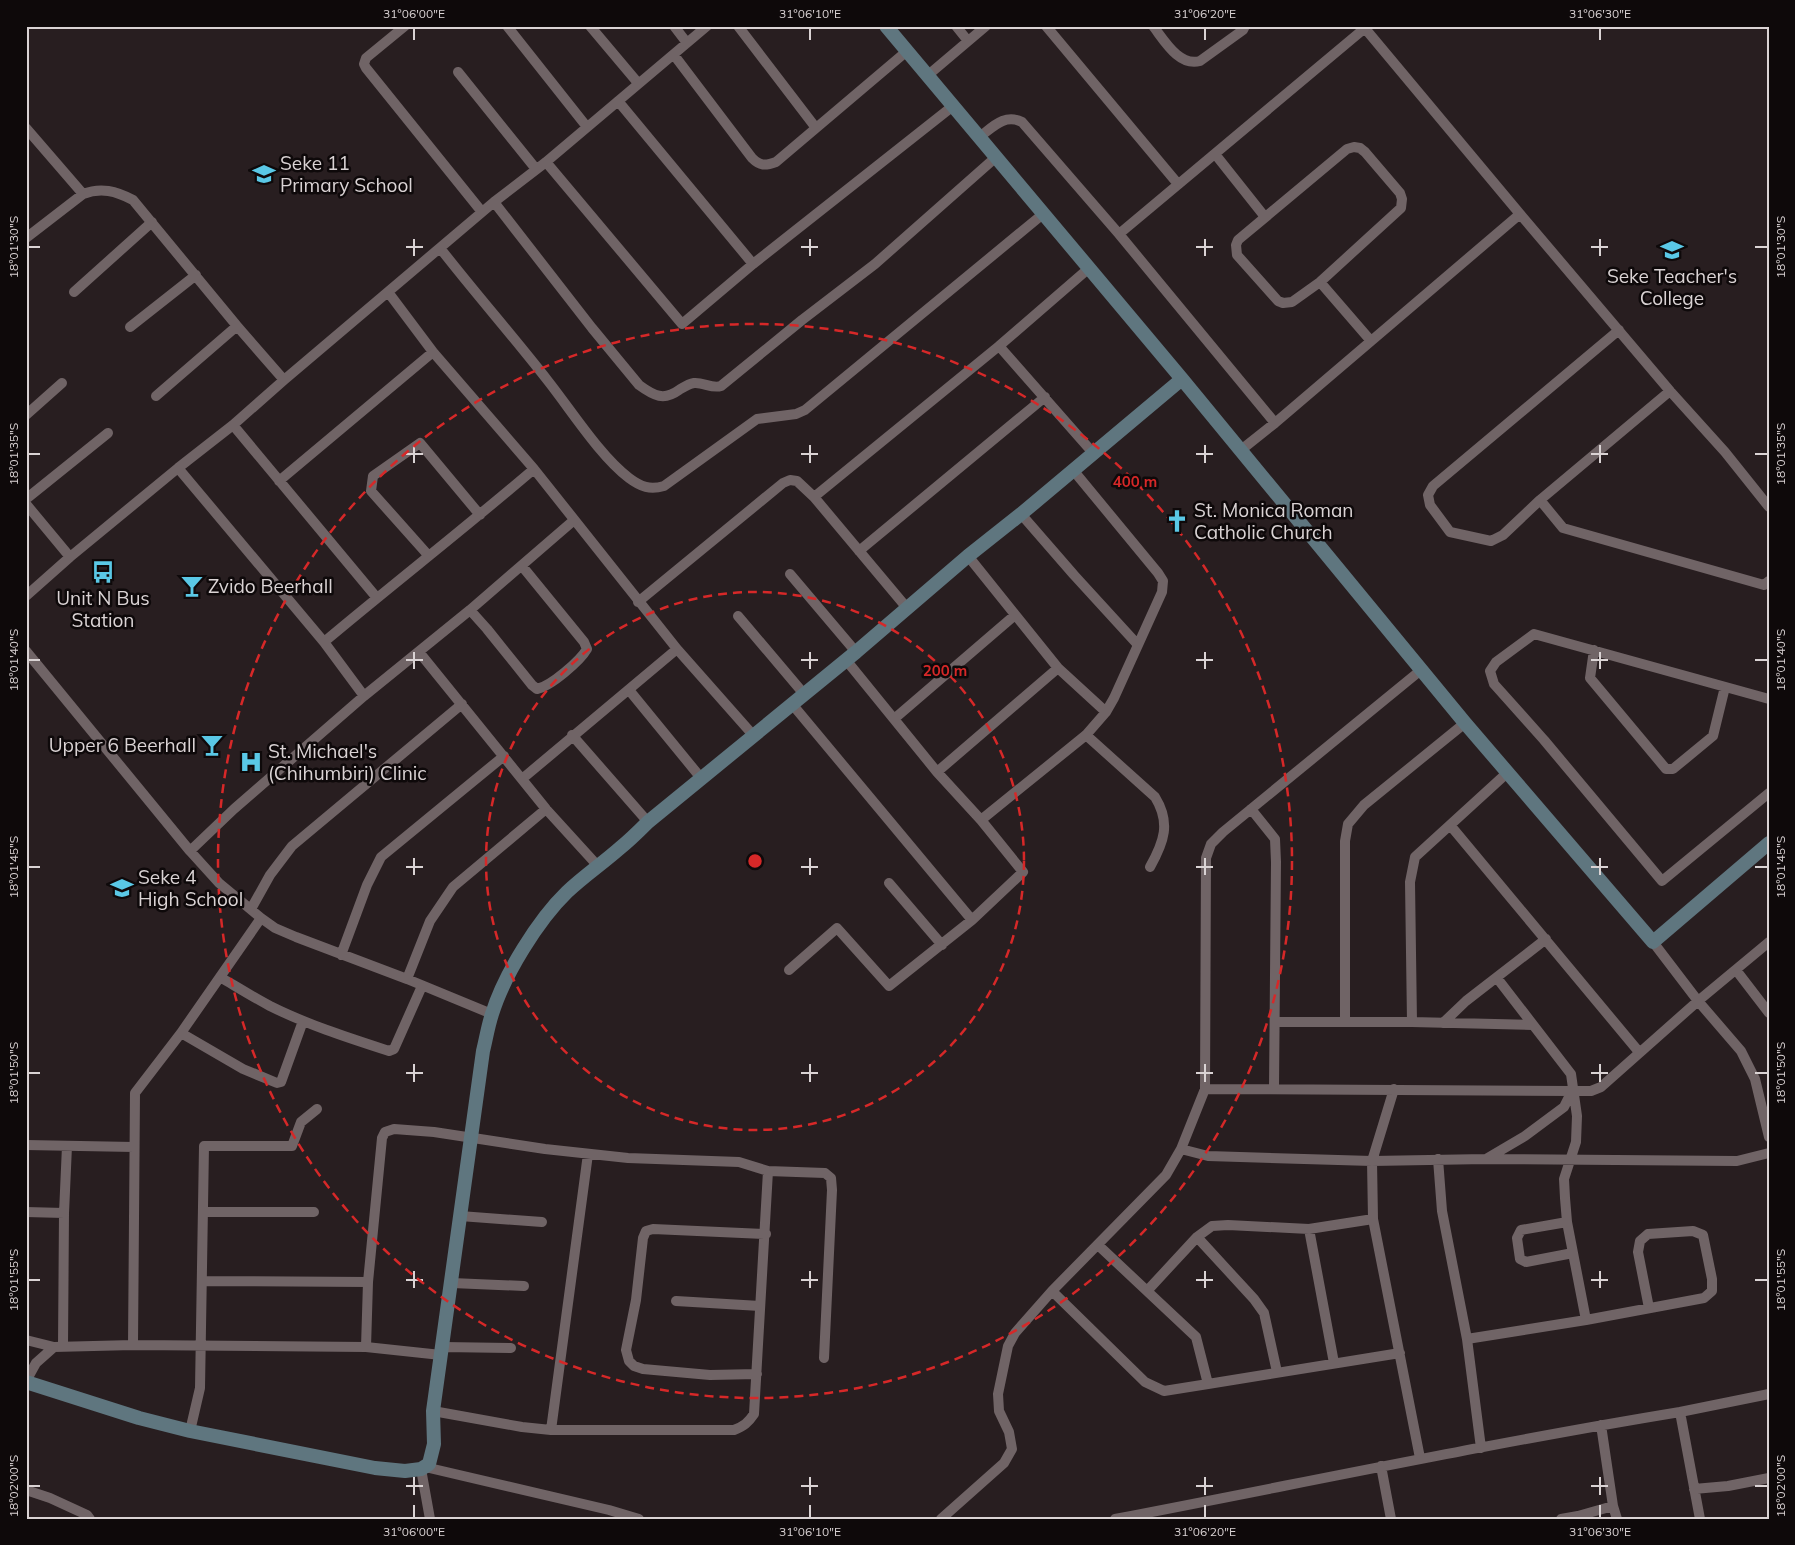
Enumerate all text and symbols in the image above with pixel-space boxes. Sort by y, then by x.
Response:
text: 31°06'00"E [383,6,445,21]
text: 31°06'10"E [779,6,841,21]
text: 31°06'20"E [1174,6,1236,21]
text: 31°06'30"E [1569,6,1631,21]
place label: Seke 11 Primary School [280,151,413,197]
school or university icon: Seke 11 Primary School [251,161,277,187]
text: 18°01'30"S [6,216,21,278]
text: 18°01'30"S [1773,216,1788,278]
school or university icon: Seke Teacher's College [1659,237,1685,263]
place label: Seke Teacher's College [1607,264,1737,310]
text: 18°01'35"S [6,423,21,485]
text: 18°01'35"S [1773,423,1788,485]
text: 400 m [1113,472,1157,491]
place label: St. Monica Roman Catholic Church [1194,498,1354,544]
church icon: St. Monica Roman Catholic Church [1164,508,1190,534]
bus stop icon: Unit N Bus Station [90,559,116,585]
bar icon: Zvido Beerhall [179,573,205,599]
place label: Zvido Beerhall [208,574,333,598]
place label: Unit N Bus Station [56,586,150,632]
text: 18°01'40"S [6,629,21,691]
text: 18°01'40"S [1773,629,1788,691]
text: 200 m [923,661,967,680]
bar icon: Upper 6 Beerhall [199,732,225,758]
place label: Upper 6 Beerhall [49,733,196,757]
place label: St. Michael's (Chihumbiri) Clinic [268,739,427,785]
hospital icon: St. Michael's (Chihumbiri) Clinic [238,749,264,775]
text: 18°01'45"S [6,836,21,898]
text: 18°01'45"S [1773,836,1788,898]
centre of rings [746,852,764,870]
place label: Seke 4 High School [138,865,243,911]
school or university icon: Seke 4 High School [109,875,135,901]
text: 18°01'50"S [6,1042,21,1104]
text: 18°01'50"S [1773,1042,1788,1104]
text: 18°01'55"S [6,1249,21,1311]
text: 18°01'55"S [1773,1249,1788,1311]
text: 18°02'00"S [6,1455,21,1517]
text: 18°02'00"S [1773,1455,1788,1517]
text: 31°06'00"E [383,1524,445,1539]
text: 31°06'10"E [779,1524,841,1539]
text: 31°06'20"E [1174,1524,1236,1539]
text: 31°06'30"E [1569,1524,1631,1539]

